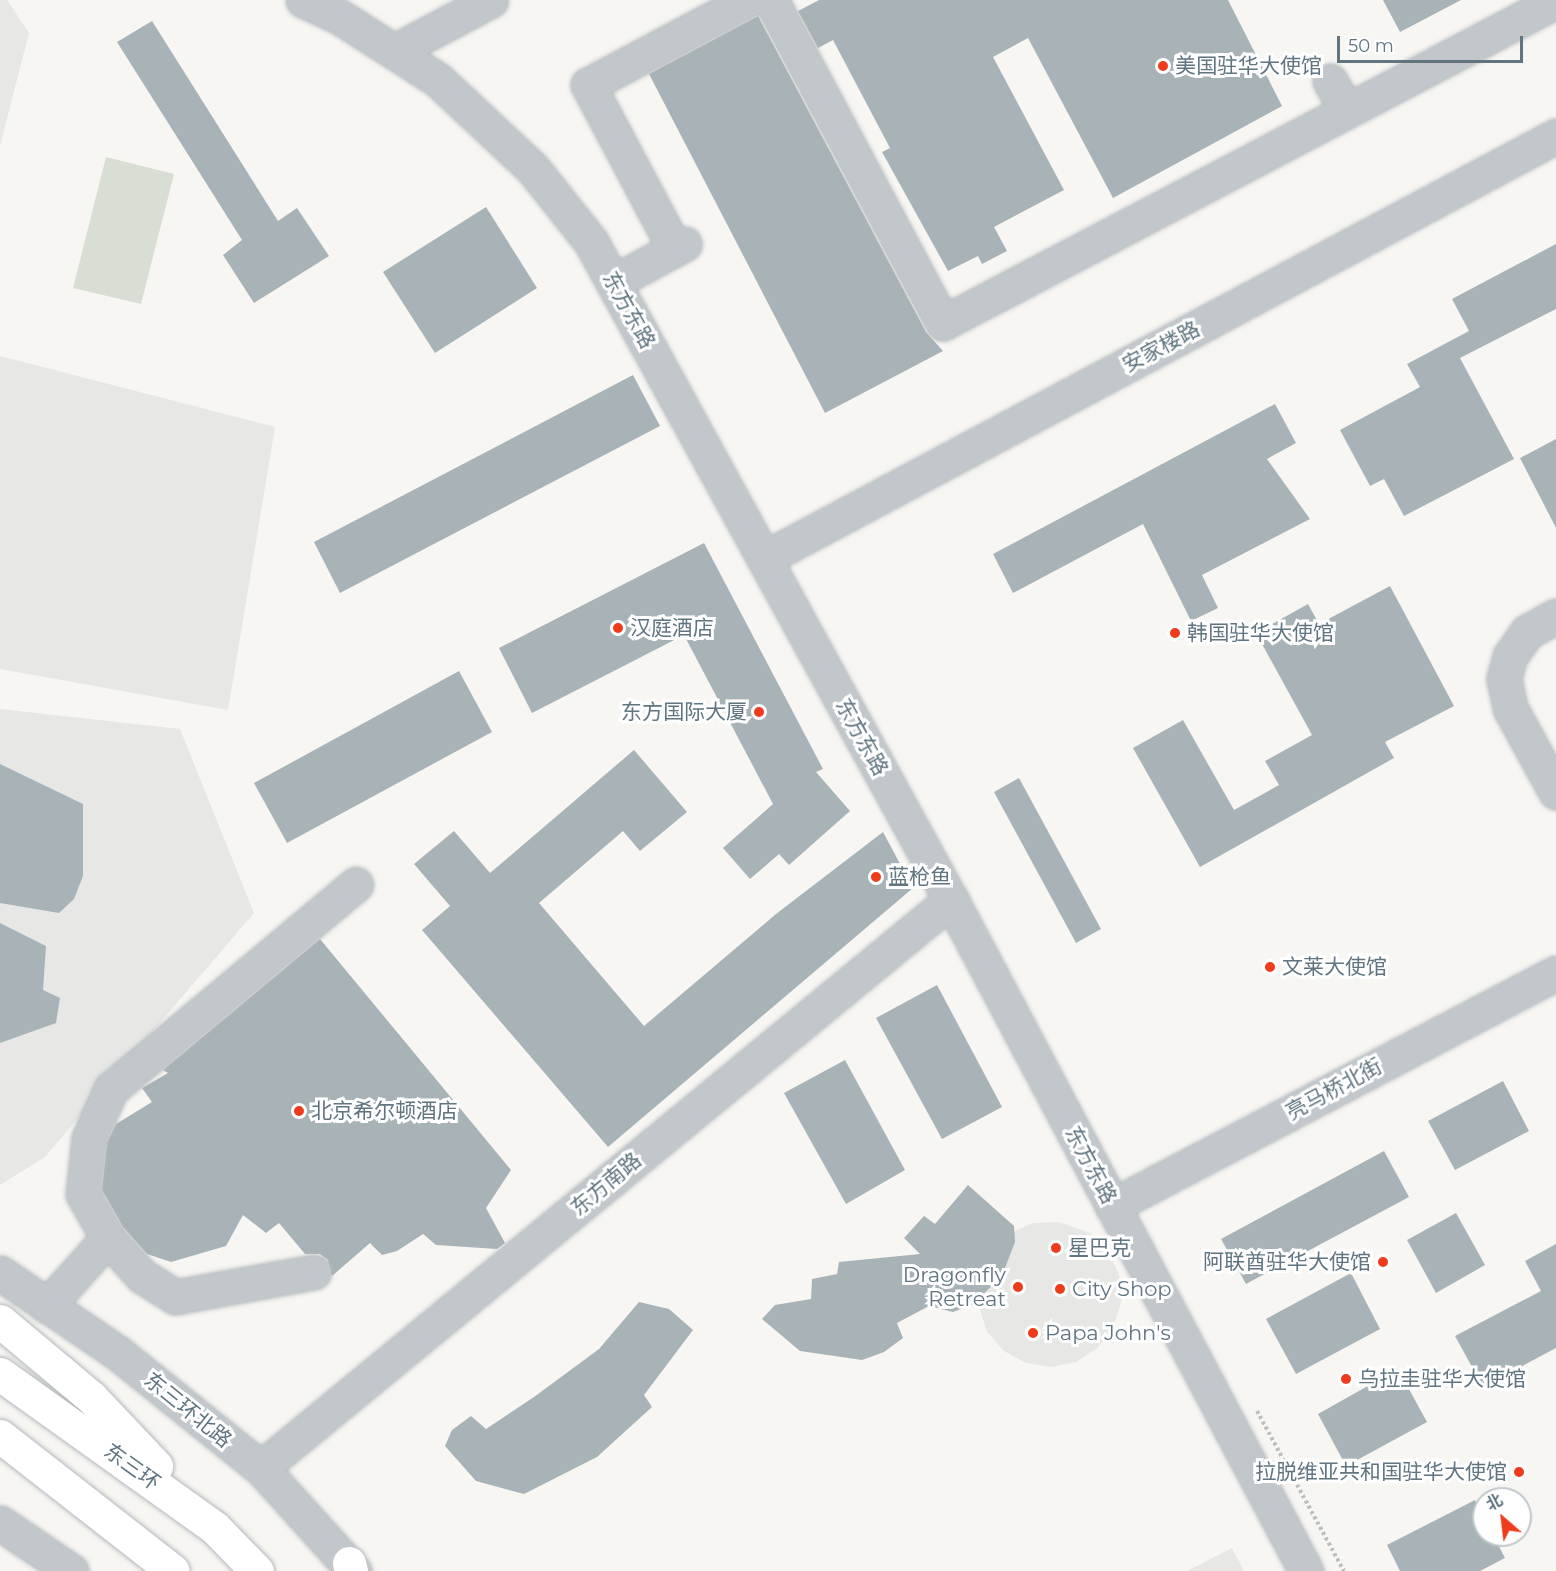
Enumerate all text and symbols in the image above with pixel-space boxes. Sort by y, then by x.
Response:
scale bar [1340,24,1526,62]
text: 50 m [1348,35,1394,57]
place label: 美国驻华大使馆 [1175,53,1322,79]
marker: 美国驻华大使馆 [1156,59,1170,73]
street label: 东方东路 [598,267,660,353]
street label: 安家楼路 [1118,316,1204,378]
place label: 汉庭酒店 [630,615,714,641]
place label: 韩国驻华大使馆 [1187,620,1334,646]
marker: 汉庭酒店 [611,621,625,635]
marker: 韩国驻华大使馆 [1168,626,1182,640]
street label: 东方东路 [831,694,893,780]
place label: 东方国际大厦 [621,699,747,725]
marker: 东方国际大厦 [752,705,766,719]
place label: 蓝枪鱼 [888,864,951,890]
marker: 蓝枪鱼 [869,870,883,884]
place label: 文莱大使馆 [1282,954,1387,980]
marker: 文莱大使馆 [1263,960,1277,974]
street label: 亮马桥北街 [1282,1053,1386,1125]
place label: 北京希尔顿酒店 [311,1098,458,1124]
marker: 北京希尔顿酒店 [292,1104,306,1118]
street label: 东方东路 [1060,1122,1122,1208]
street label: 东方南路 [566,1147,646,1221]
place label: 星巴克 [1068,1235,1131,1261]
marker: 星巴克 [1049,1241,1063,1255]
place label: 阿联酋驻华大使馆 [1203,1249,1371,1275]
marker: 阿联酋驻华大使馆 [1376,1255,1390,1269]
place label: Dragonfly Retreat [903,1262,1006,1312]
place label: City Shop [1072,1276,1172,1302]
marker: Dragonfly Retreat [1011,1280,1025,1294]
marker: City Shop [1053,1282,1067,1296]
place label: Papa John's [1045,1320,1171,1346]
marker: Papa John's [1026,1326,1040,1340]
place label: 乌拉圭驻华大使馆 [1358,1366,1526,1392]
street label: 东三环北路 [139,1367,237,1453]
marker: 乌拉圭驻华大使馆 [1339,1372,1353,1386]
street label: 东三环 [99,1438,165,1496]
place label: 拉脱维亚共和国驻华大使馆 [1255,1459,1507,1485]
marker: 拉脱维亚共和国驻华大使馆 [1512,1465,1526,1479]
north arrow [1472,1487,1532,1547]
text: 北 [1483,1490,1506,1515]

